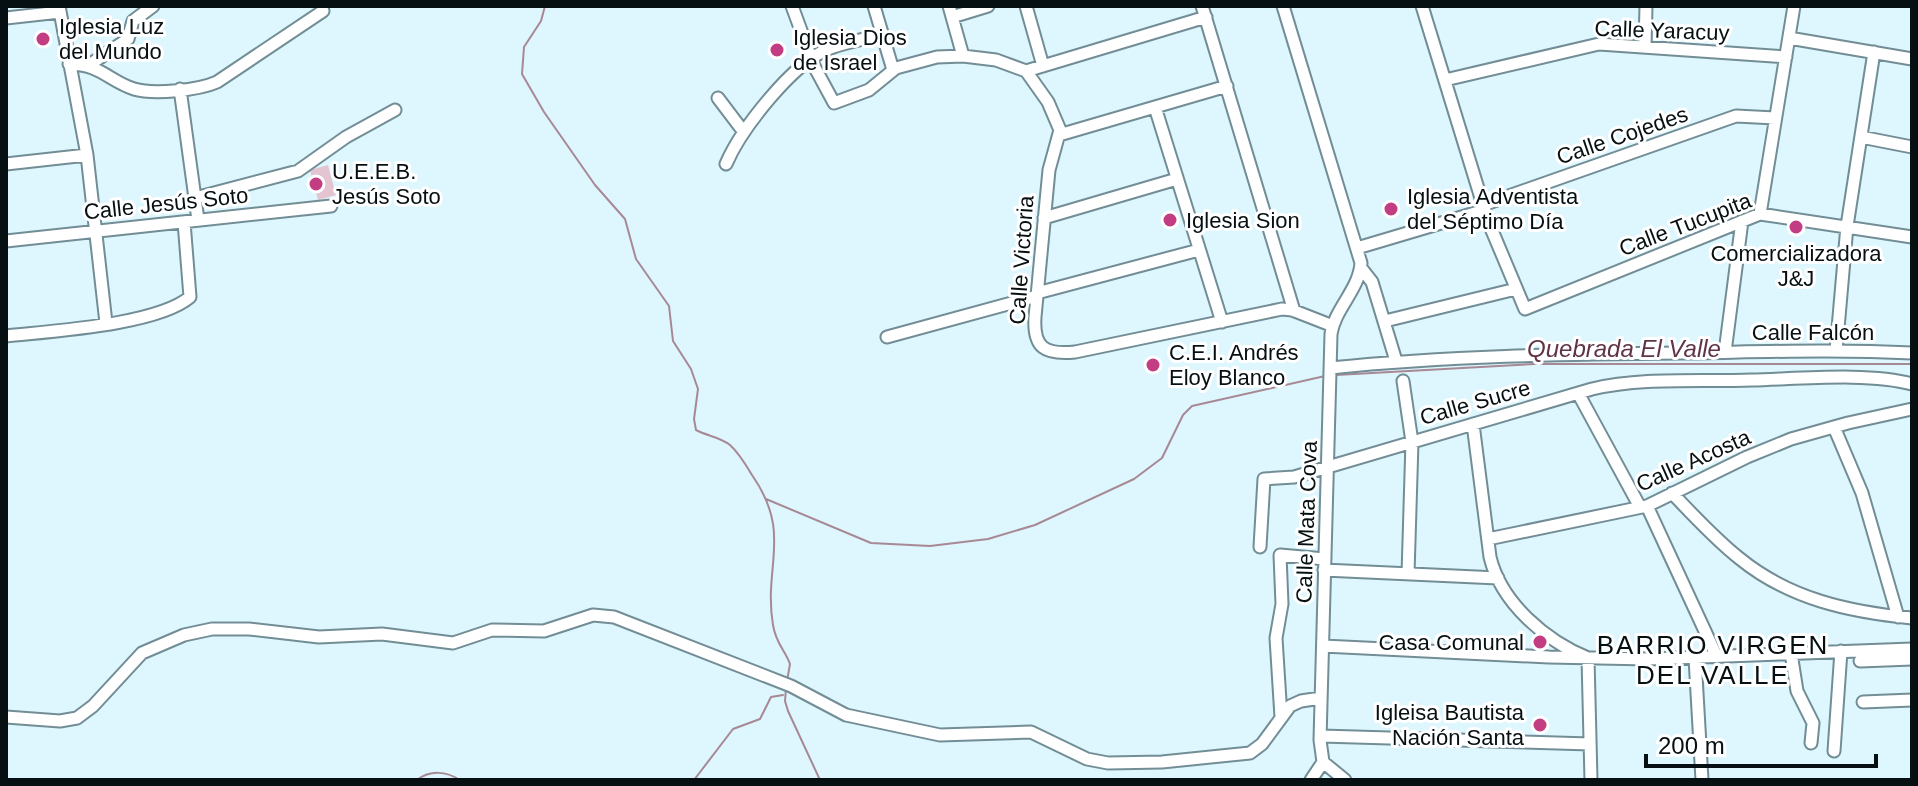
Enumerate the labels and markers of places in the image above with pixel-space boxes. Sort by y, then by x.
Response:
place label: Iglesia Luz del Mundo [59,14,164,64]
place label: Iglesia Dios de Israel [793,25,907,75]
marker: Iglesia Luz del Mundo [34,30,52,48]
marker: Iglesia Dios de Israel [768,41,786,59]
place label: U.E.E.B. Jesús Soto [332,159,441,209]
marker: U.E.E.B. Jesús Soto [307,175,325,193]
place label: Iglesia Adventista del Séptimo Día [1407,184,1579,234]
marker: Iglesia Adventista del Séptimo Día [1382,200,1400,218]
place label: Iglesia Sion [1186,208,1300,233]
marker: Iglesia Sion [1161,211,1179,229]
marker: Comercializadora J&J [1787,218,1805,236]
place label: Comercializadora J&J [1710,241,1882,291]
place label: C.E.I. Andrés Eloy Blanco [1169,340,1299,390]
marker: C.E.I. Andrés Eloy Blanco [1144,356,1162,374]
place label: Casa Comunal [1378,630,1524,655]
marker: Casa Comunal [1531,633,1549,651]
place label: Igleisa Bautista Nación Santa [1375,700,1525,750]
marker: Igleisa Bautista Nación Santa [1531,716,1549,734]

